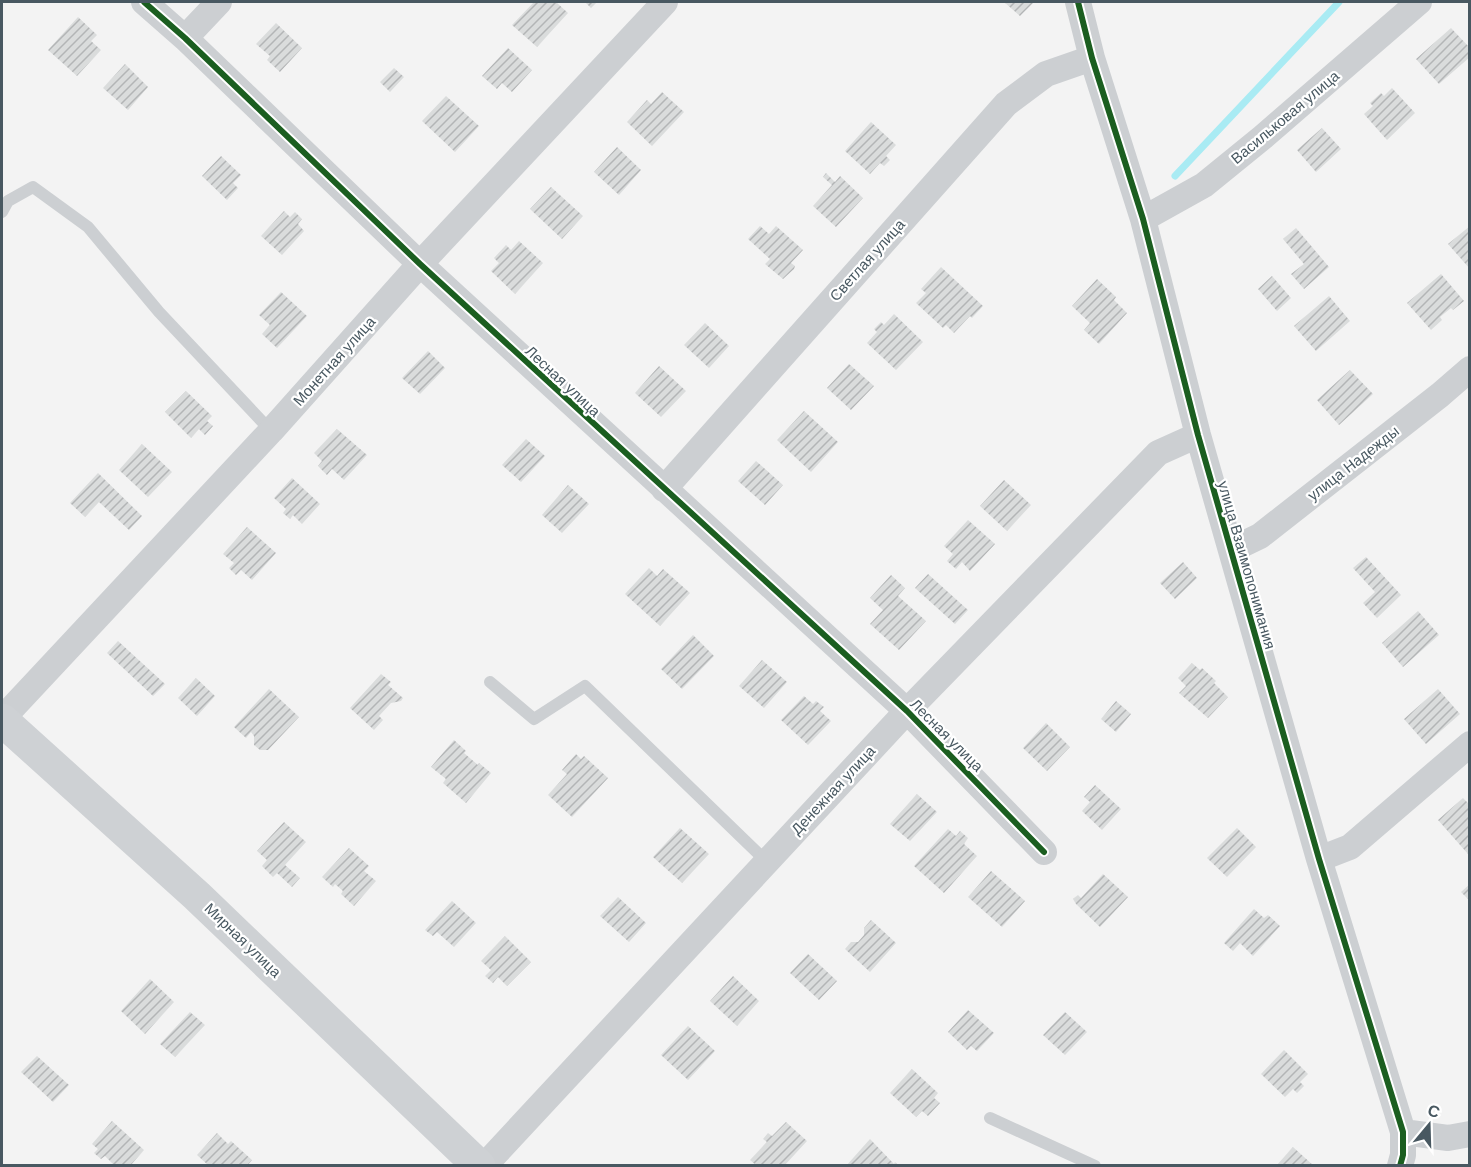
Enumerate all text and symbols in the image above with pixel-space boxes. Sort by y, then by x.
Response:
street label: Васильковая улица [1228,67,1343,167]
street label: Светлая улица [826,215,908,304]
street label: Монетная улица [289,312,379,409]
street label: Лесная улица [522,342,604,420]
street label: улица Надежды [1304,422,1402,504]
street label: улица Взаимопонимания [1215,479,1279,651]
street label: Лесная улица [907,695,987,775]
street label: Денежная улица [788,742,879,838]
street label: Мирная улица [201,899,285,981]
north arrow [1399,1095,1459,1155]
text: С [1425,1101,1442,1121]

